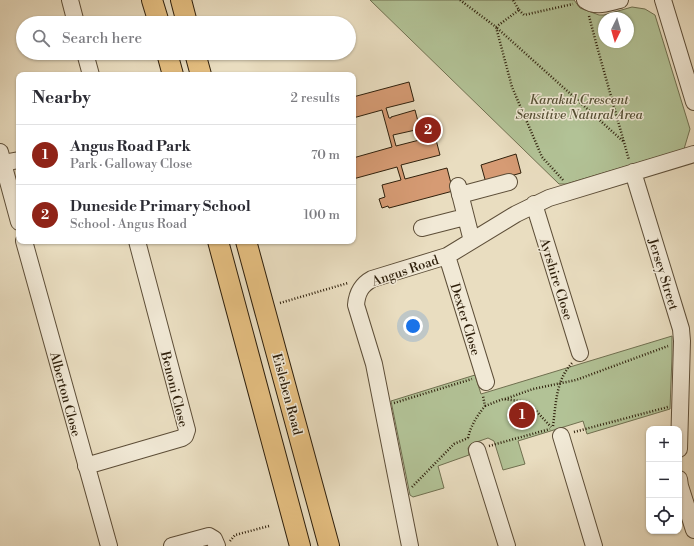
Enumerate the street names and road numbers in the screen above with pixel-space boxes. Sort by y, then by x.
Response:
street label: Ayrshire Close [536,235,576,323]
street label: Jersey Street [644,235,682,313]
street label: Angus Road [369,252,441,290]
street label: Dexter Close [446,281,484,358]
street label: Alberton Close [46,349,84,439]
street label: Benoni Close [157,349,191,429]
street label: Eisleben Road [268,352,306,437]

